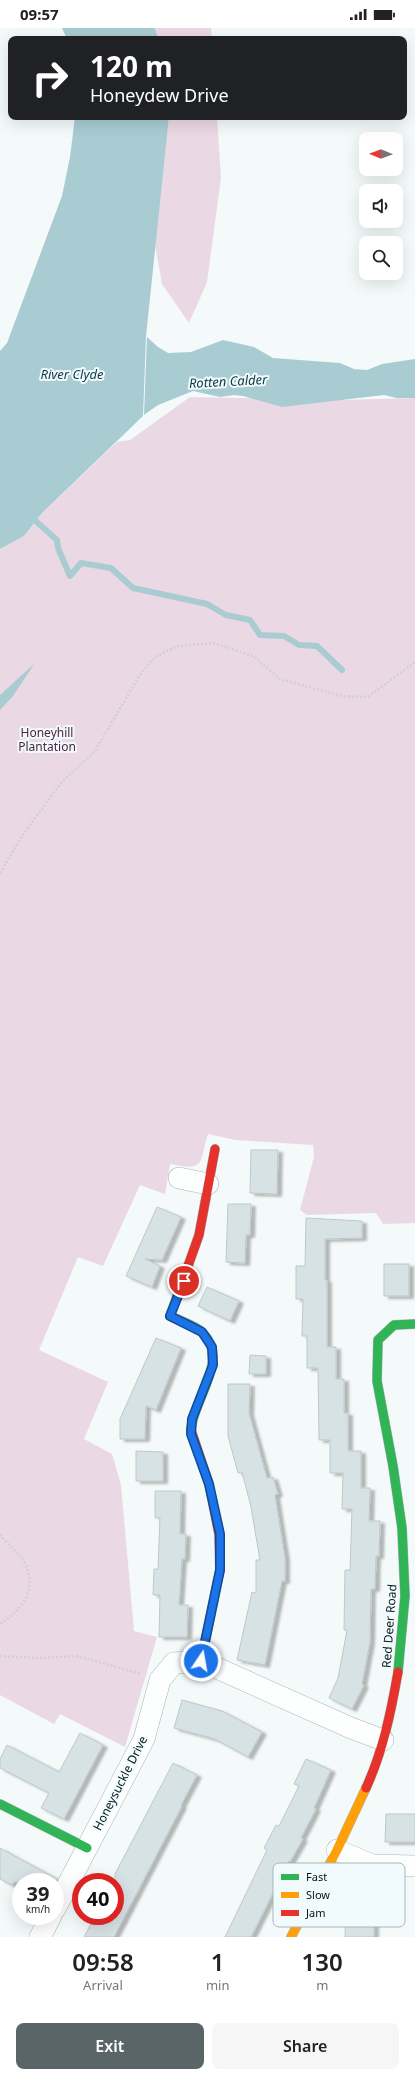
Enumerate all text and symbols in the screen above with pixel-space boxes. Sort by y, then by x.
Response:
text: 09:57 [20,4,59,24]
text: 120 m [90,47,173,85]
icon: right [24,52,76,104]
text: Honeydew Drive [90,83,229,107]
north arrow [359,132,403,176]
map controls [359,132,403,280]
button: sound [359,184,403,228]
button: search [359,236,403,280]
water label: River Clyde [41,365,104,383]
water label: Rotten Calder [188,370,268,392]
park label: Honeyhill Plantation [18,724,76,755]
pin [167,1264,201,1298]
icon: arrive [173,1270,195,1292]
street label: Red Deer Road [378,1584,400,1668]
position arrow [180,1640,222,1682]
street label: Honeysuckle Drive [89,1733,151,1833]
legend [273,1863,405,1927]
text: Fast [306,1869,327,1884]
speed limit sign: 40 [72,1873,124,1925]
text: 39 [27,1880,49,1907]
text: Slow [306,1887,330,1902]
text: km/h [26,1902,50,1916]
text: Jam [305,1905,325,1920]
text: 09:58 [72,1945,134,1978]
text: 1 [211,1945,225,1978]
text: 130 [302,1945,343,1978]
text: Arrival [83,1976,123,1994]
text: min [206,1976,229,1994]
text: m [316,1976,328,1994]
button: Exit [16,2023,204,2069]
button: Share [212,2023,399,2069]

